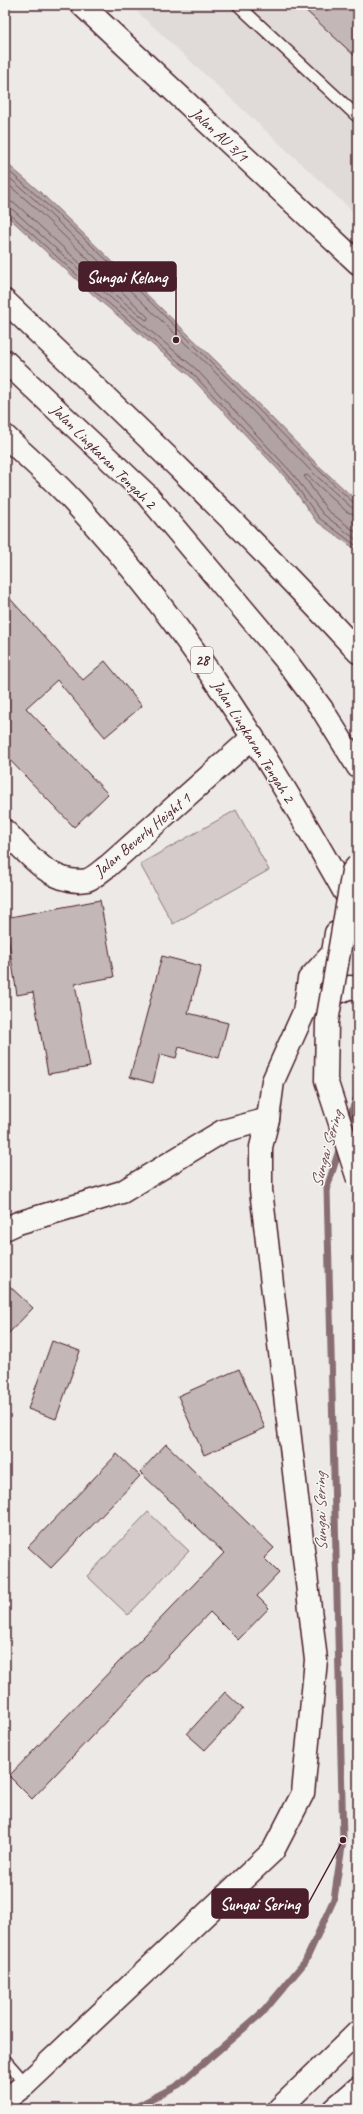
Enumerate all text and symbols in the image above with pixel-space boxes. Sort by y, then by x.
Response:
street label: Jalan AU 3/1 [186,103,253,167]
callout: Sungai Kelang [79,262,176,291]
text: Sungai Kelang [87,267,169,288]
street label: Jalan Lingkaran Tengah 2 [46,399,161,515]
road number: 28 [191,647,213,673]
street label: Jalan Lingkaran Tengah 2 [207,676,300,808]
street label: Jalan Beverly Height 1 [89,788,196,882]
water label: Sungai Sering [306,1106,348,1190]
water label: Sungai Sering [309,1470,332,1551]
callout: Sungai Sering [212,1889,308,1918]
text: Sungai Sering [220,1894,302,1915]

